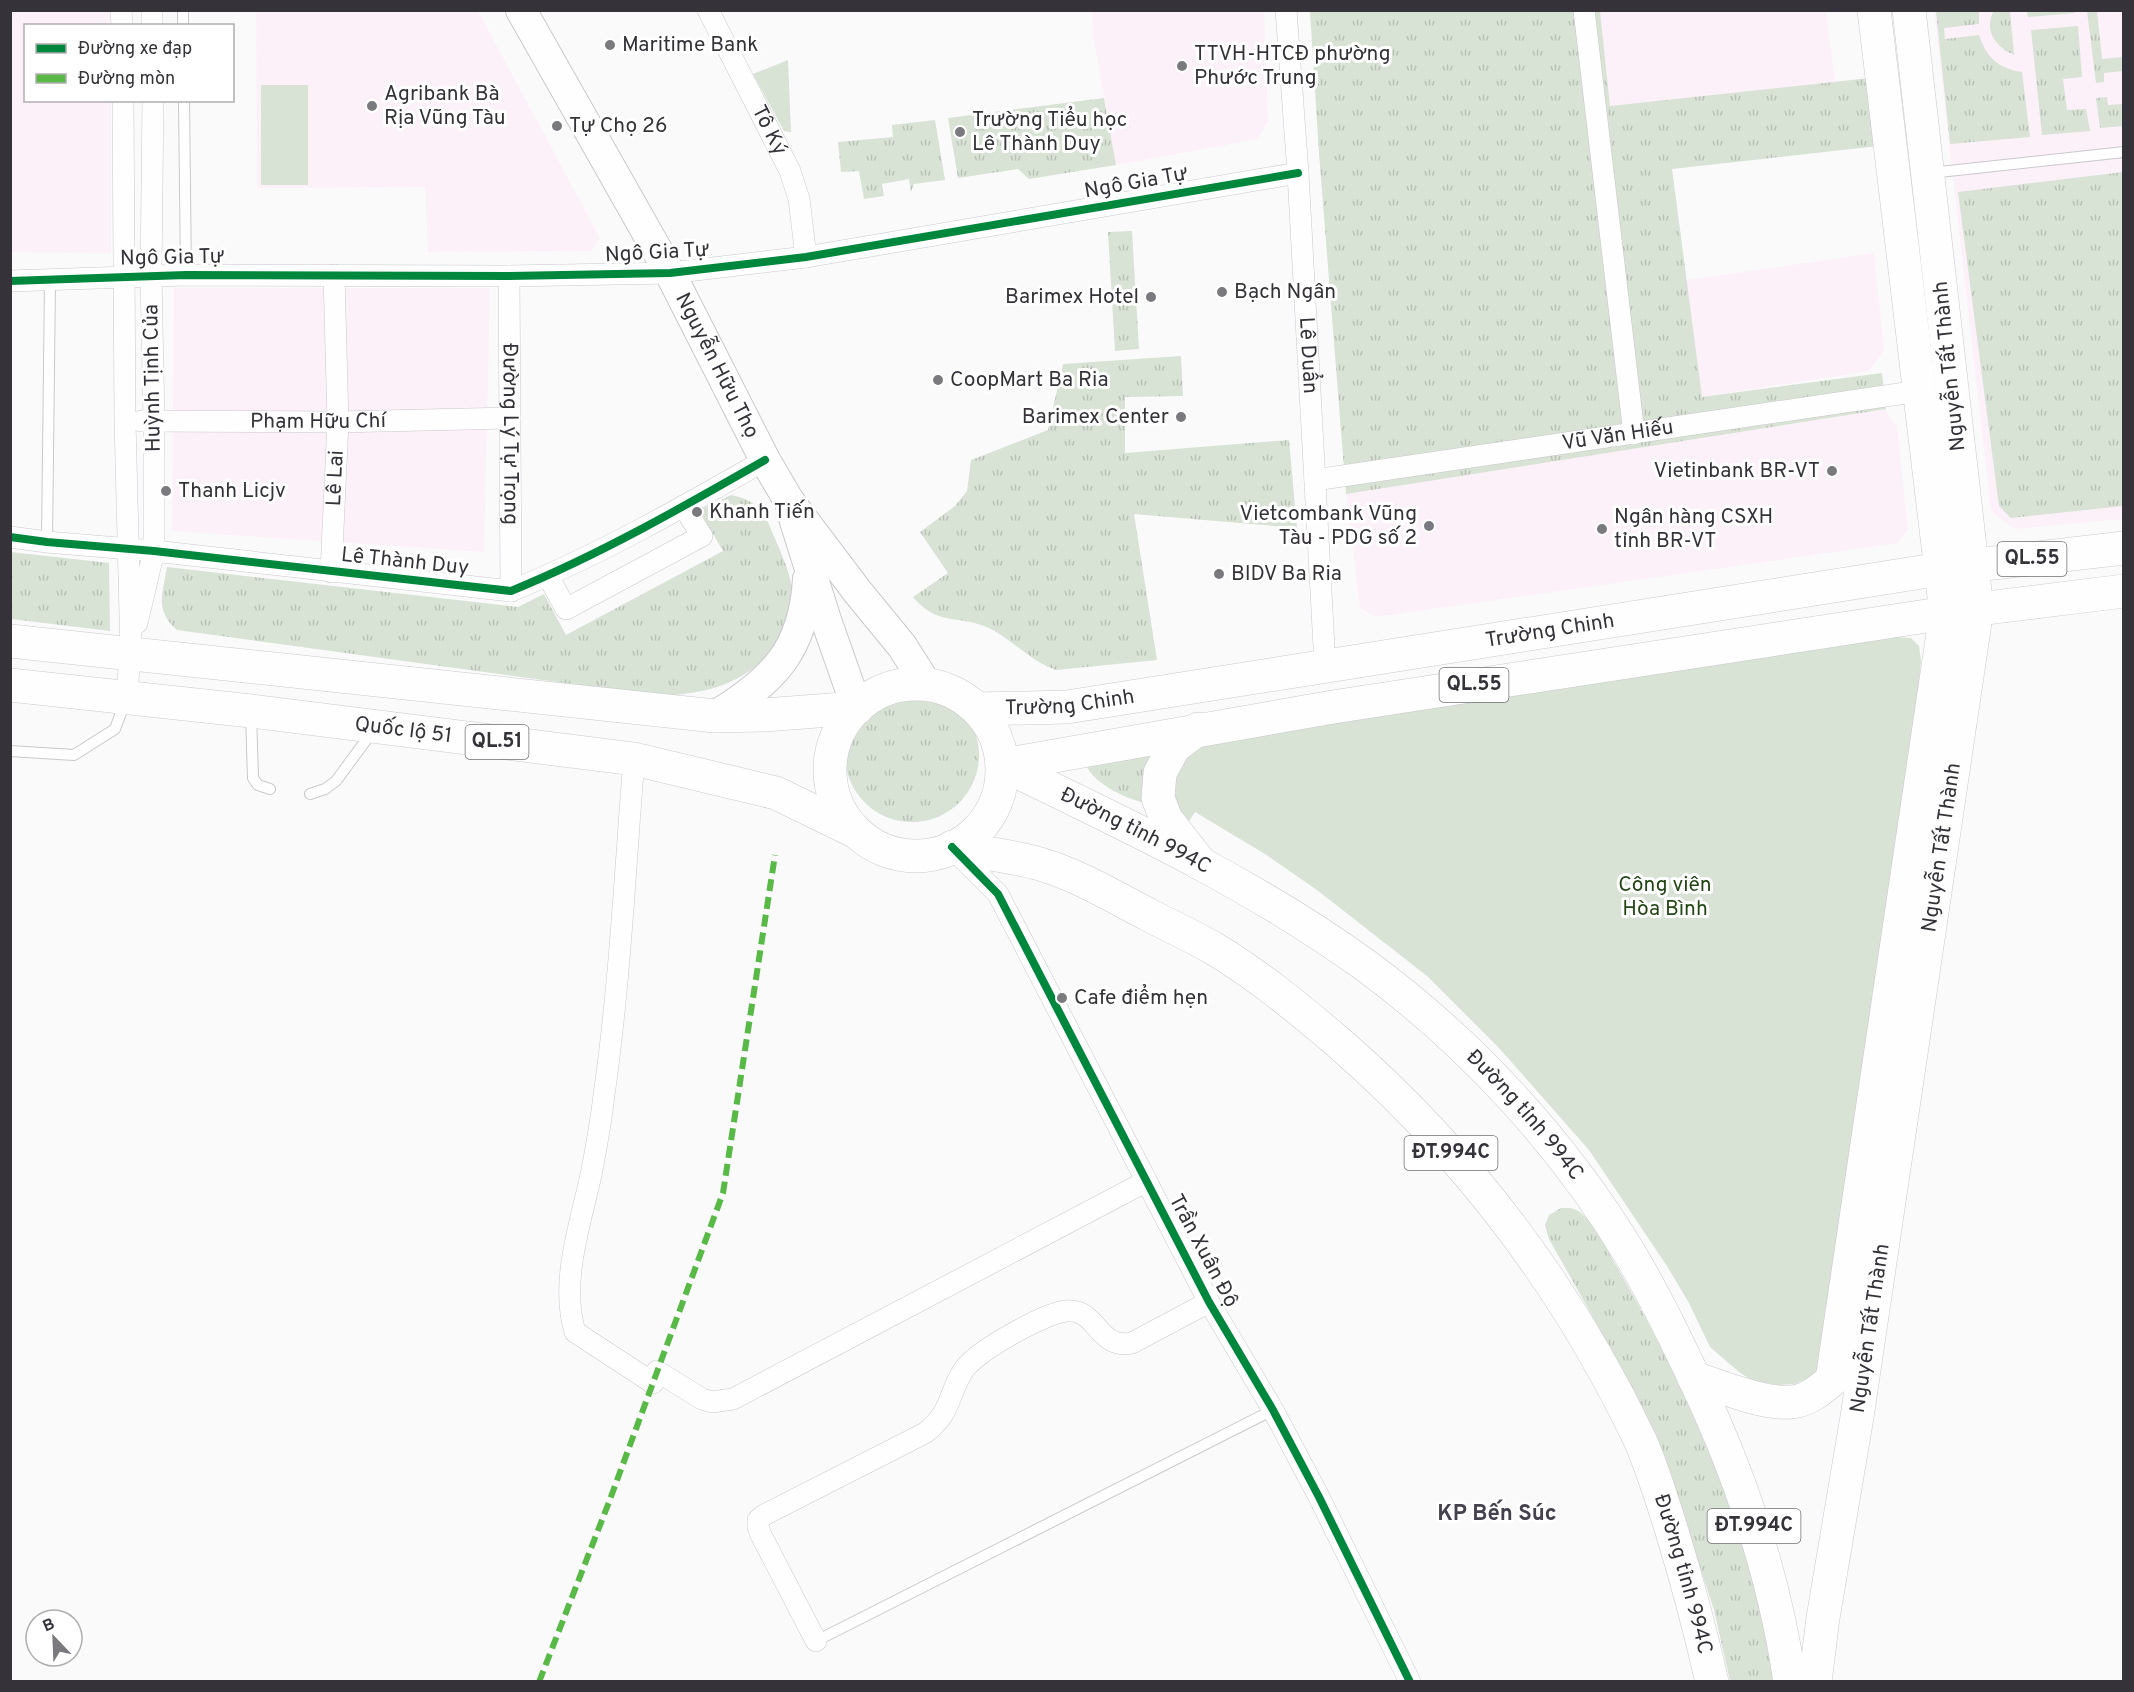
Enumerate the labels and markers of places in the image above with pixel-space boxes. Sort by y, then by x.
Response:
place label: Maritime Bank [622,32,758,59]
marker: Maritime Bank [603,38,617,52]
place label: TTVH-HTCĐ phường Phước Trung [1194,41,1391,92]
marker: TTVH-HTCĐ phường Phước Trung [1175,59,1189,73]
place label: Agribank Bà Rịa Vũng Tàu [384,81,506,132]
marker: Agribank Bà Rịa Vũng Tàu [365,99,379,113]
place label: Trường Tiểu học Lê Thành Duy [972,105,1127,158]
place label: Tự Chọ 26 [569,113,667,140]
marker: Tự Chọ 26 [550,119,564,133]
marker: Trường Tiểu học Lê Thành Duy [953,125,967,139]
place label: Bạch Ngân [1234,279,1336,306]
place label: Barimex Hotel [1005,284,1139,311]
marker: Bạch Ngân [1215,285,1229,299]
marker: Barimex Hotel [1144,290,1158,304]
place label: CoopMart Ba Ria [950,367,1108,394]
marker: CoopMart Ba Ria [931,373,945,387]
place label: Barimex Center [1022,404,1169,431]
marker: Barimex Center [1174,410,1188,424]
place label: Vietinbank BR-VT [1653,458,1820,485]
marker: Vietinbank BR-VT [1825,464,1839,478]
place label: Thanh Licjv [178,478,286,505]
marker: Thanh Licjv [159,484,173,498]
place label: Khanh Tiến [709,499,815,526]
place label: Vietcombank Vũng Tàu - PDG số 2 [1240,501,1417,552]
place label: Ngân hàng CSXH tỉnh BR-VT [1614,504,1773,555]
marker: Khanh Tiến [690,505,704,519]
marker: Vietcombank Vũng Tàu - PDG số 2 [1422,519,1436,533]
marker: Ngân hàng CSXH tỉnh BR-VT [1595,522,1609,536]
place label: BIDV Ba Ria [1231,561,1342,588]
marker: BIDV Ba Ria [1212,567,1226,581]
place label: Cafe điểm hẹn [1074,983,1208,1012]
marker: Cafe điểm hẹn [1055,991,1069,1005]

